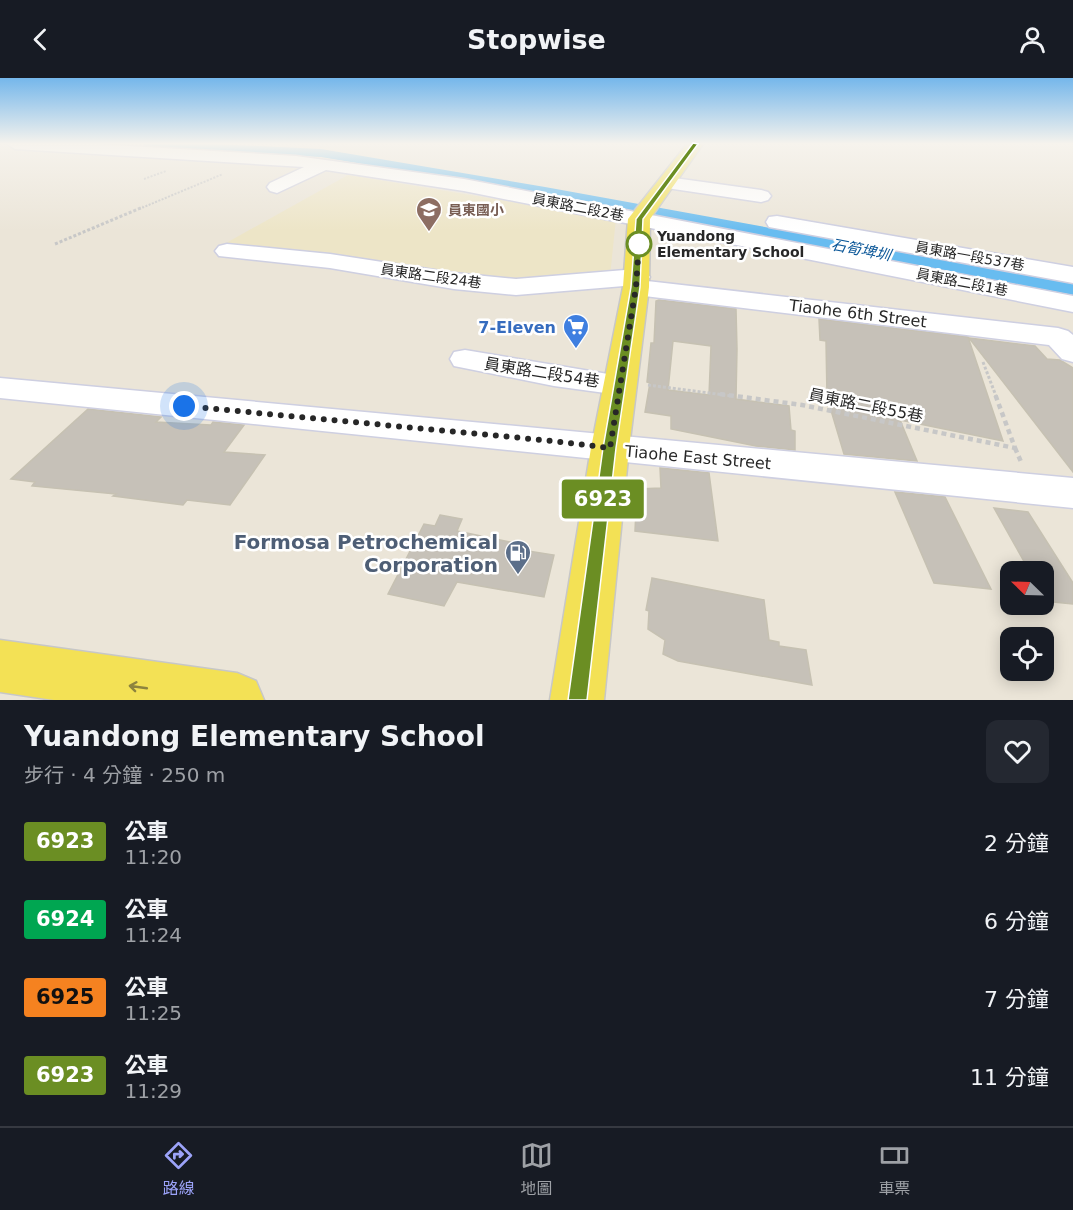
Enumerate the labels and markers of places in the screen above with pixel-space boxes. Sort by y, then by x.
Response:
school or university icon: 員東國小 [414,195,444,233]
place label: 員東國小 [448,202,504,218]
place label: Yuandong Elementary School [656,228,804,260]
marker: Yuandong Elementary School [626,231,652,257]
supermarket icon: 7-Eleven [561,312,591,350]
place label: 7-Eleven [478,318,556,337]
place label: Formosa Petrochemical Corporation [234,530,498,577]
fuel station icon: Formosa Petrochemical Corporation [503,538,533,576]

